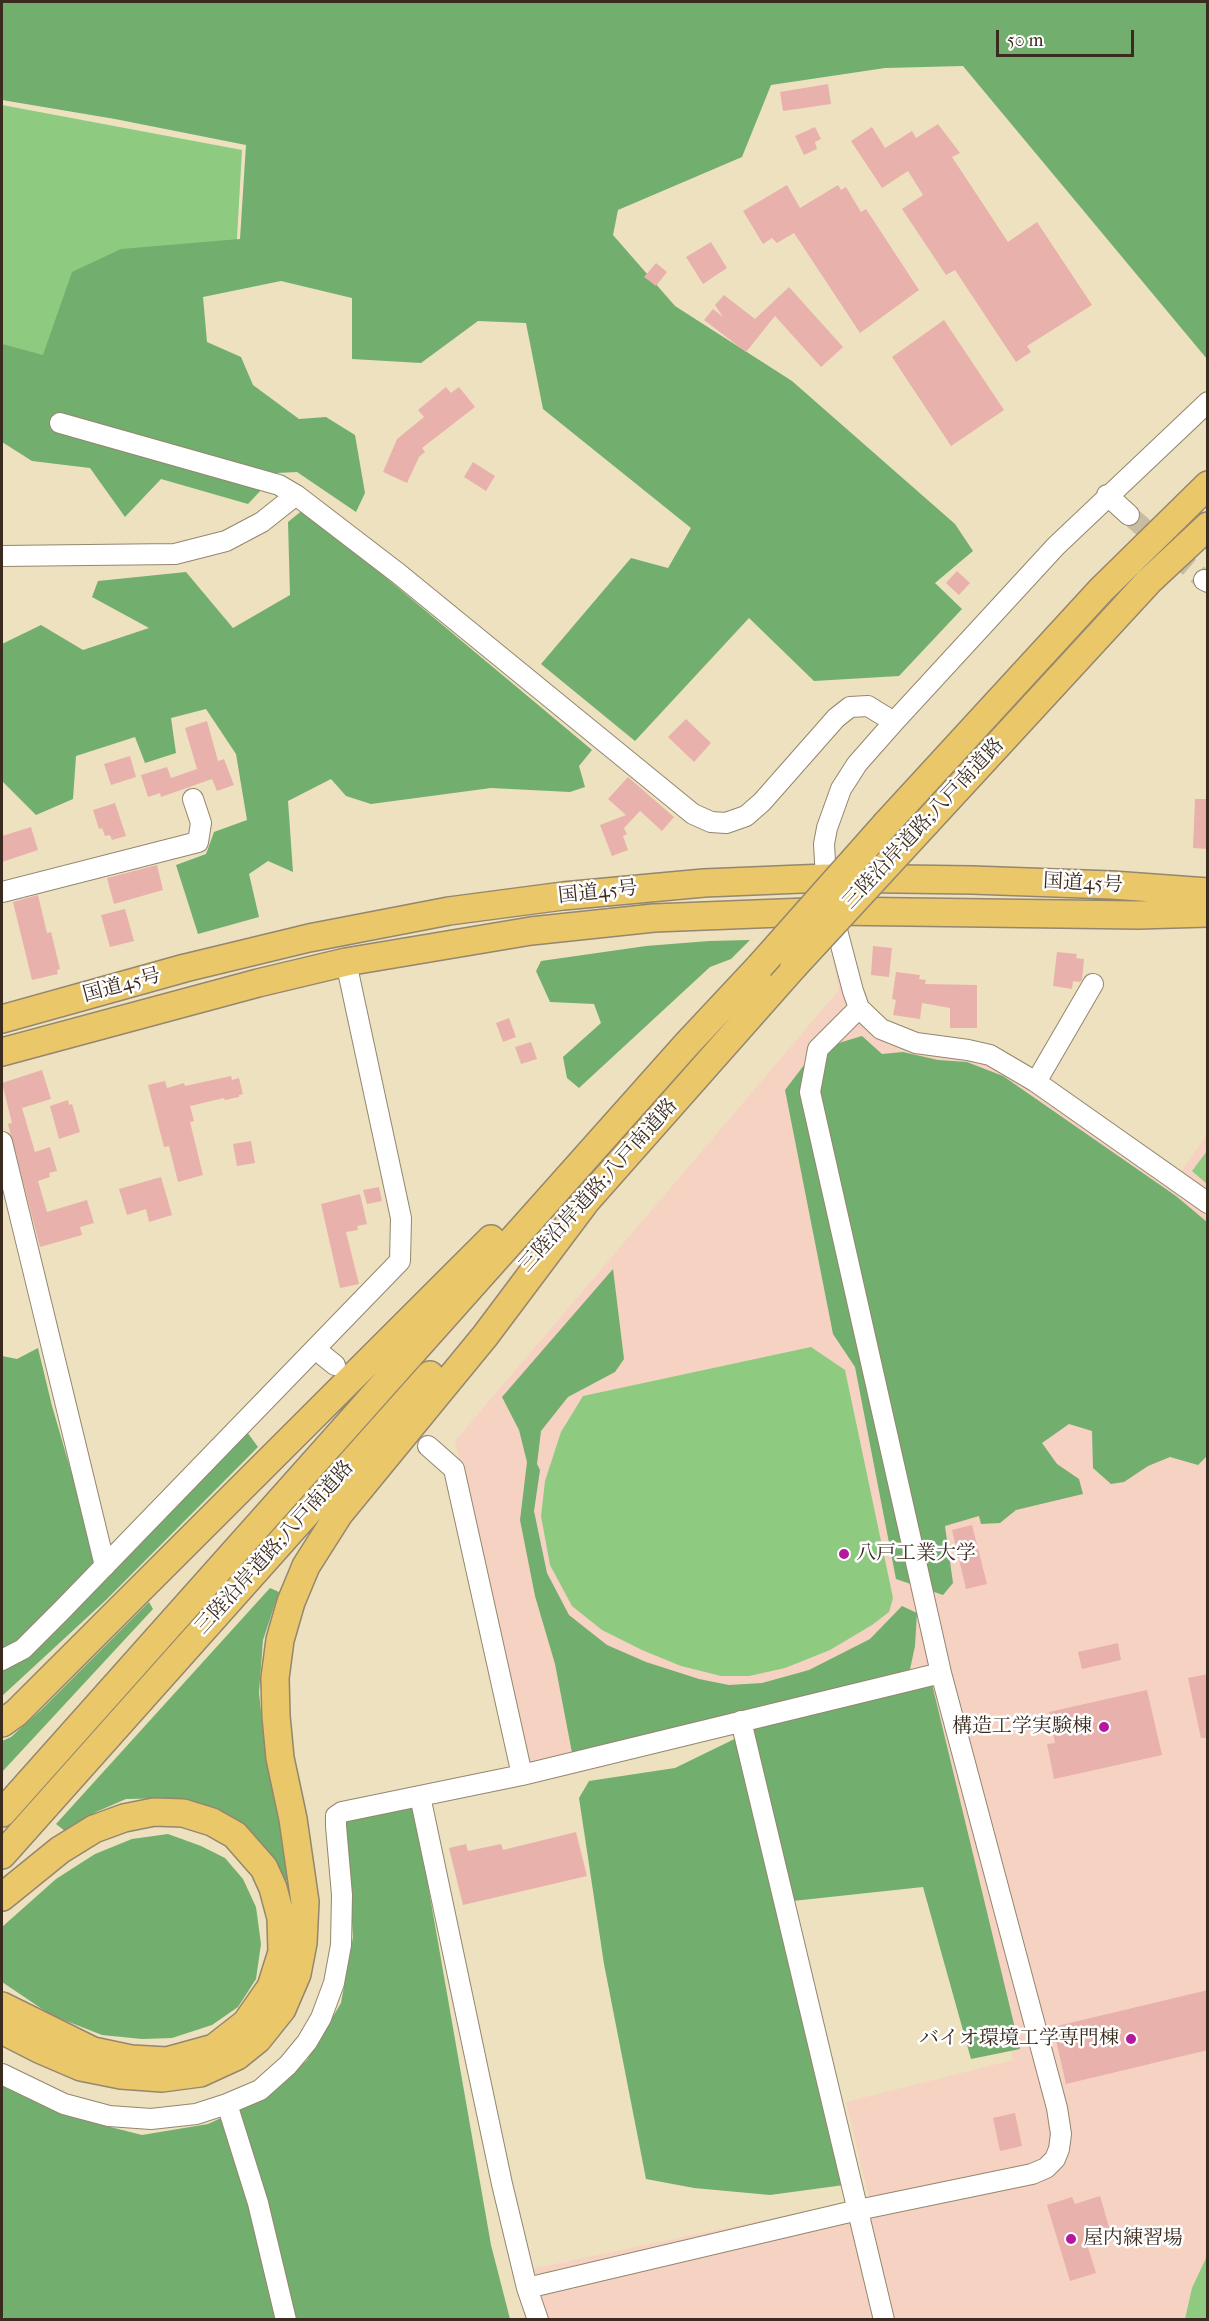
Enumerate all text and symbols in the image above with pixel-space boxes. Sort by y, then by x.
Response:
scale bar [999,18,1137,56]
text: 50 m [1007,30,1043,51]
street label: 三陸沿岸道路;八戸南道路 [838,734,1010,914]
street label: 国道45号 [1042,870,1124,898]
street label: 国道45号 [557,877,639,909]
street label: 国道45号 [80,964,164,1008]
street label: 三陸沿岸道路;八戸南道路 [515,1094,683,1278]
street label: 三陸沿岸道路;八戸南道路 [191,1456,359,1640]
place label: 八戸工業大学 [856,1542,976,1566]
marker: 八戸工業大学 [837,1547,851,1561]
place label: 構造工学実験棟 [952,1715,1092,1739]
marker: 構造工学実験棟 [1097,1720,1111,1734]
place label: バイオ環境工学専門棟 [919,2027,1119,2051]
marker: バイオ環境工学専門棟 [1124,2032,1138,2046]
place label: 屋内練習場 [1083,2227,1183,2251]
marker: 屋内練習場 [1064,2232,1078,2246]

